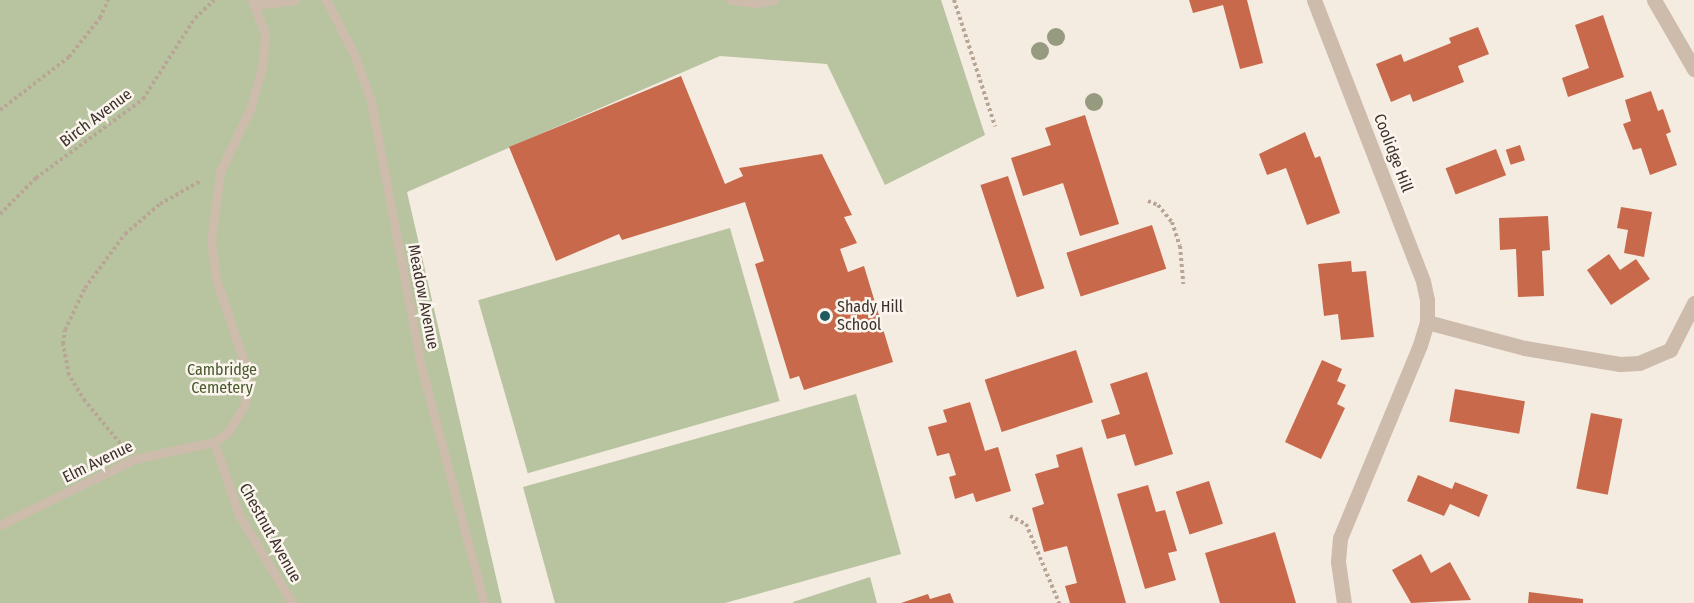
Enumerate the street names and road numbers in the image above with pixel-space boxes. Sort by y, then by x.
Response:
street label: Birch Avenue [56,85,136,151]
street label: Coolidge Hill [1369,111,1417,195]
street label: Meadow Avenue [403,243,443,351]
street label: Elm Avenue [60,437,136,487]
street label: Chestnut Avenue [235,480,305,586]

